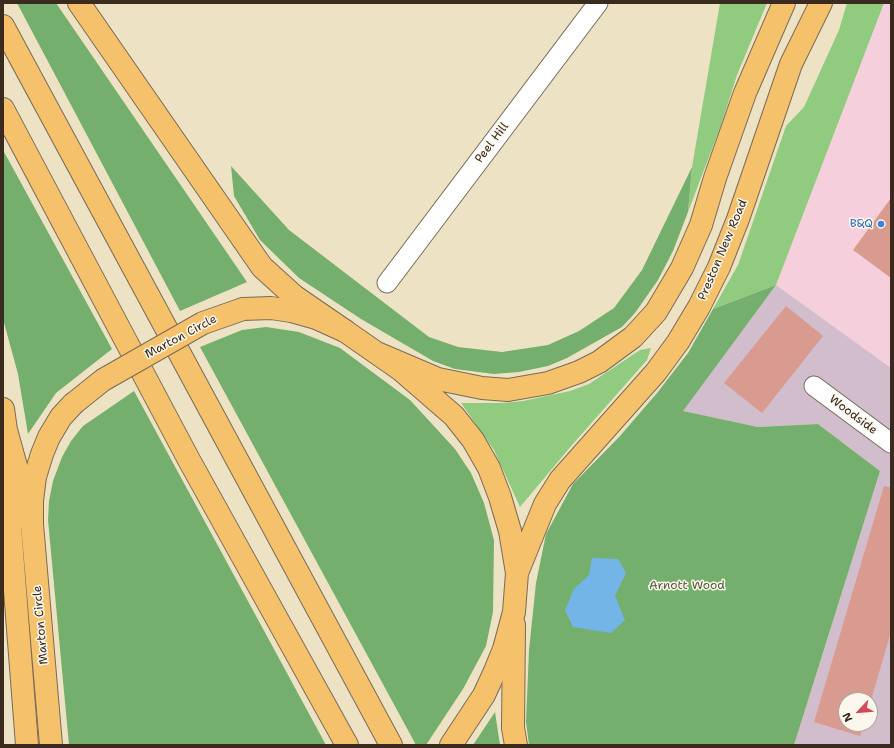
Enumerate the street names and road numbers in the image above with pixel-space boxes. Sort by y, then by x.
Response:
street label: Peel Hill [472,120,512,166]
street label: Preston New Road [695,198,751,302]
street label: Marton Circle [143,312,219,362]
street label: Woodside [826,392,880,438]
street label: Marton Circle [30,585,52,665]

